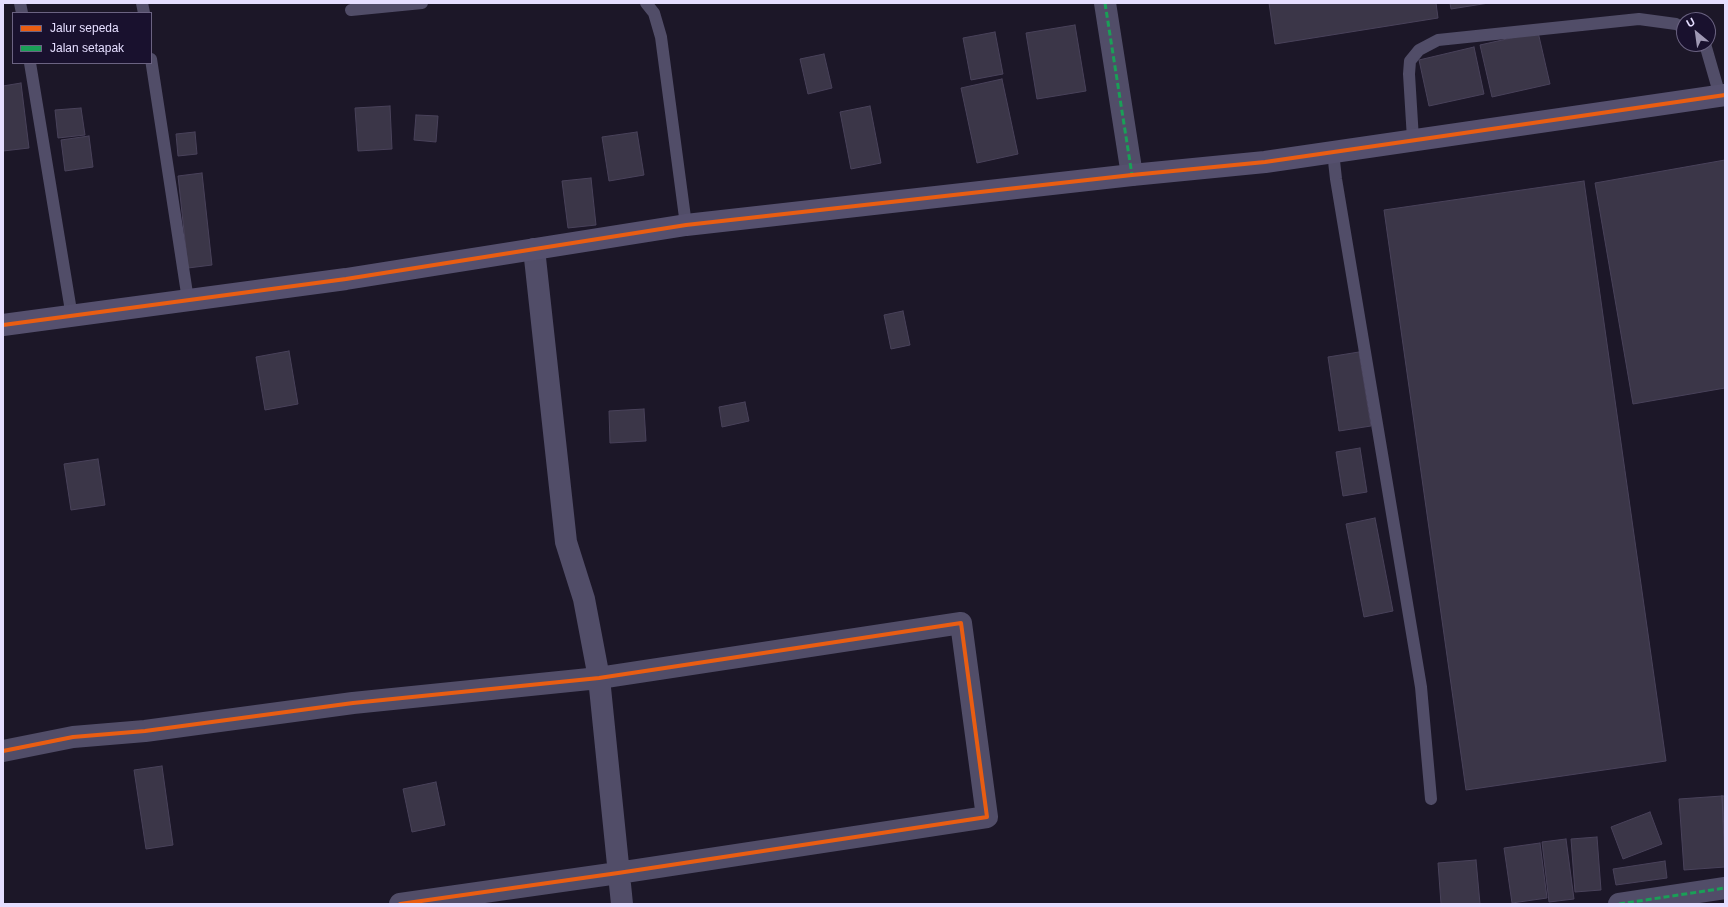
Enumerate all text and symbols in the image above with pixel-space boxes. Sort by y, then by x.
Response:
legend [12,12,152,64]
north arrow [1676,12,1716,52]
text: U [1684,15,1697,30]
text: Jalur sepeda [50,21,119,35]
text: Jalan setapak [50,41,124,55]

